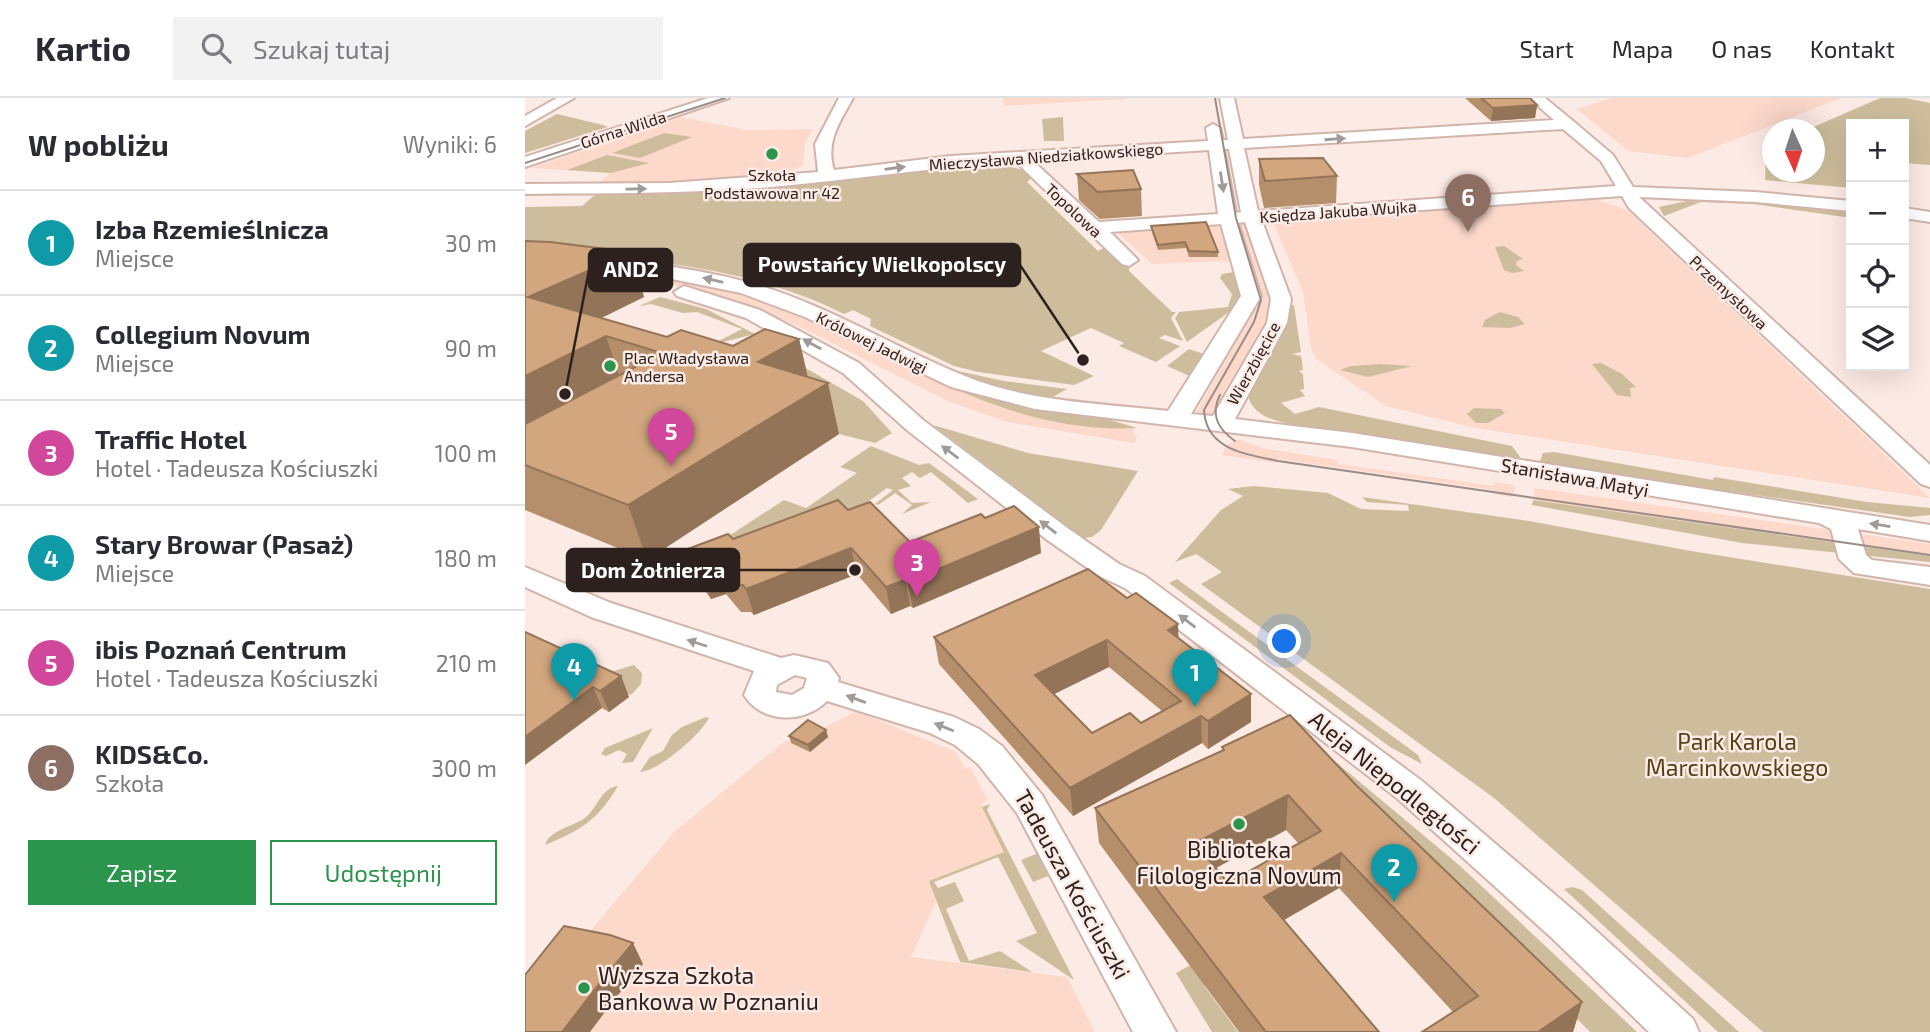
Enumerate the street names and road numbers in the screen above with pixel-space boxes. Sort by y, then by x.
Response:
street label: Górna Wilda [578,106,668,152]
street label: Mieczysława Niedziałkowskiego [928,138,1164,174]
street label: Topolowa [1042,179,1106,241]
street label: Księdza Jakuba Wujka [1259,196,1417,227]
street label: Przemysłowa [1686,251,1772,333]
street label: Królowej Jadwigi [813,307,931,378]
street label: Wierzbięcice [1222,318,1284,408]
street label: Stanisława Matyi [1499,453,1651,501]
street label: Aleja Niepodległości [1304,704,1486,860]
street label: Tadeusza Kościuszki [1009,784,1137,984]

